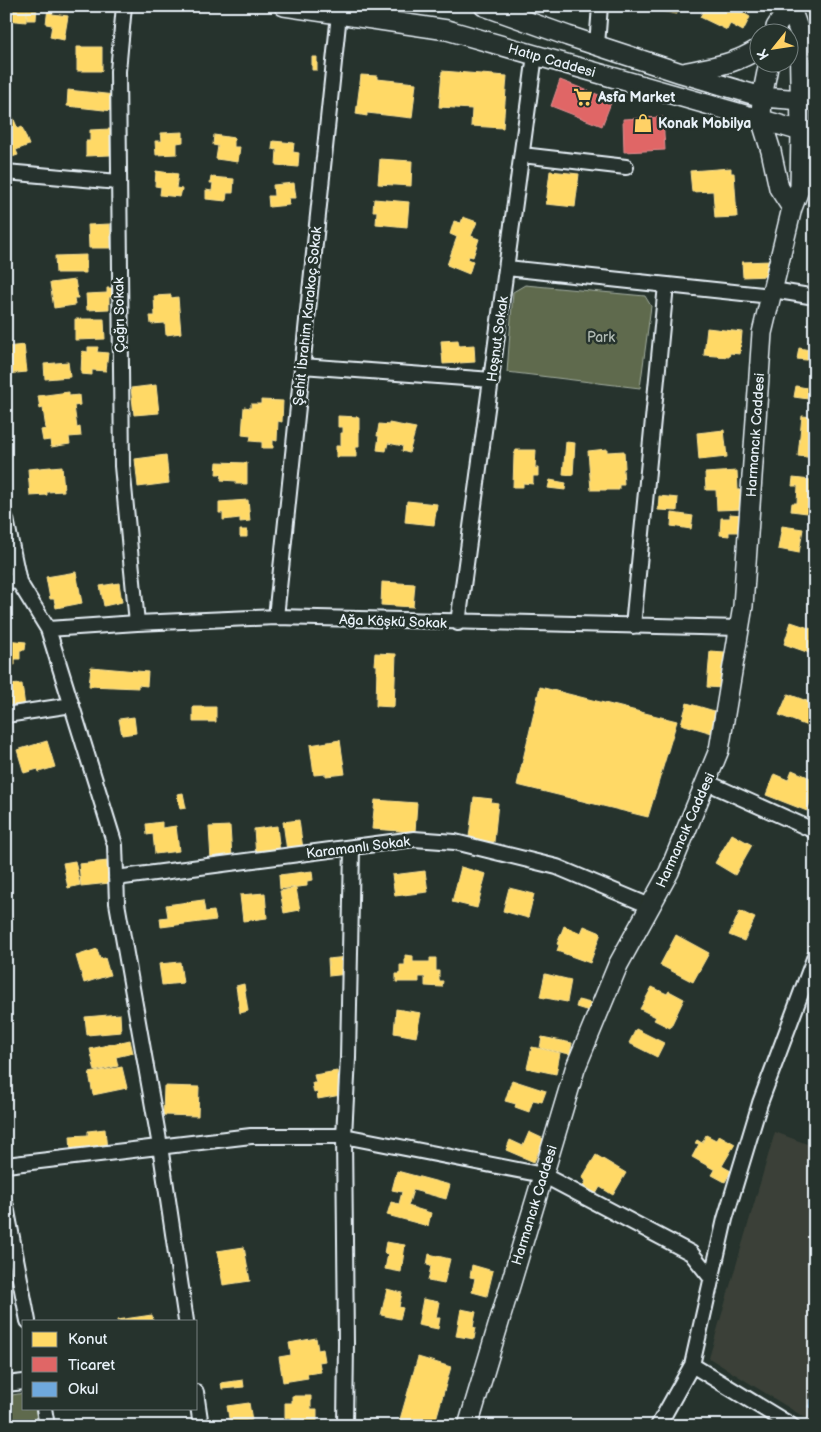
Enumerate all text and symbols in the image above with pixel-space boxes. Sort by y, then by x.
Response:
north arrow [748,22,798,72]
street label: Hatıp Caddesi [506,40,598,81]
text: K [753,45,773,63]
supermarket icon: Asfa Market [572,86,594,108]
place label: Asfa Market [597,89,675,106]
shop icon: Konak Mobilya [632,112,654,134]
place label: Konak Mobilya [658,115,751,132]
street label: Şehit İbrahim Karakoç Sokak [289,226,325,406]
street label: Çağrı Sokak [110,277,129,353]
street label: Hoşnut Sokak [483,295,512,383]
park label: Park [587,329,615,346]
street label: Harmancık Caddesi [743,372,768,498]
street label: Ağa Köşkü Sokak [339,611,447,632]
street label: Harmancık Caddesi [652,770,719,891]
street label: Karamanlı Sokak [305,833,411,862]
street label: Harmancık Caddesi [508,1143,561,1267]
legend [22,1320,198,1410]
text: Konut [68,1330,108,1349]
text: Ticaret [68,1356,115,1375]
text: Okul [68,1380,98,1399]

